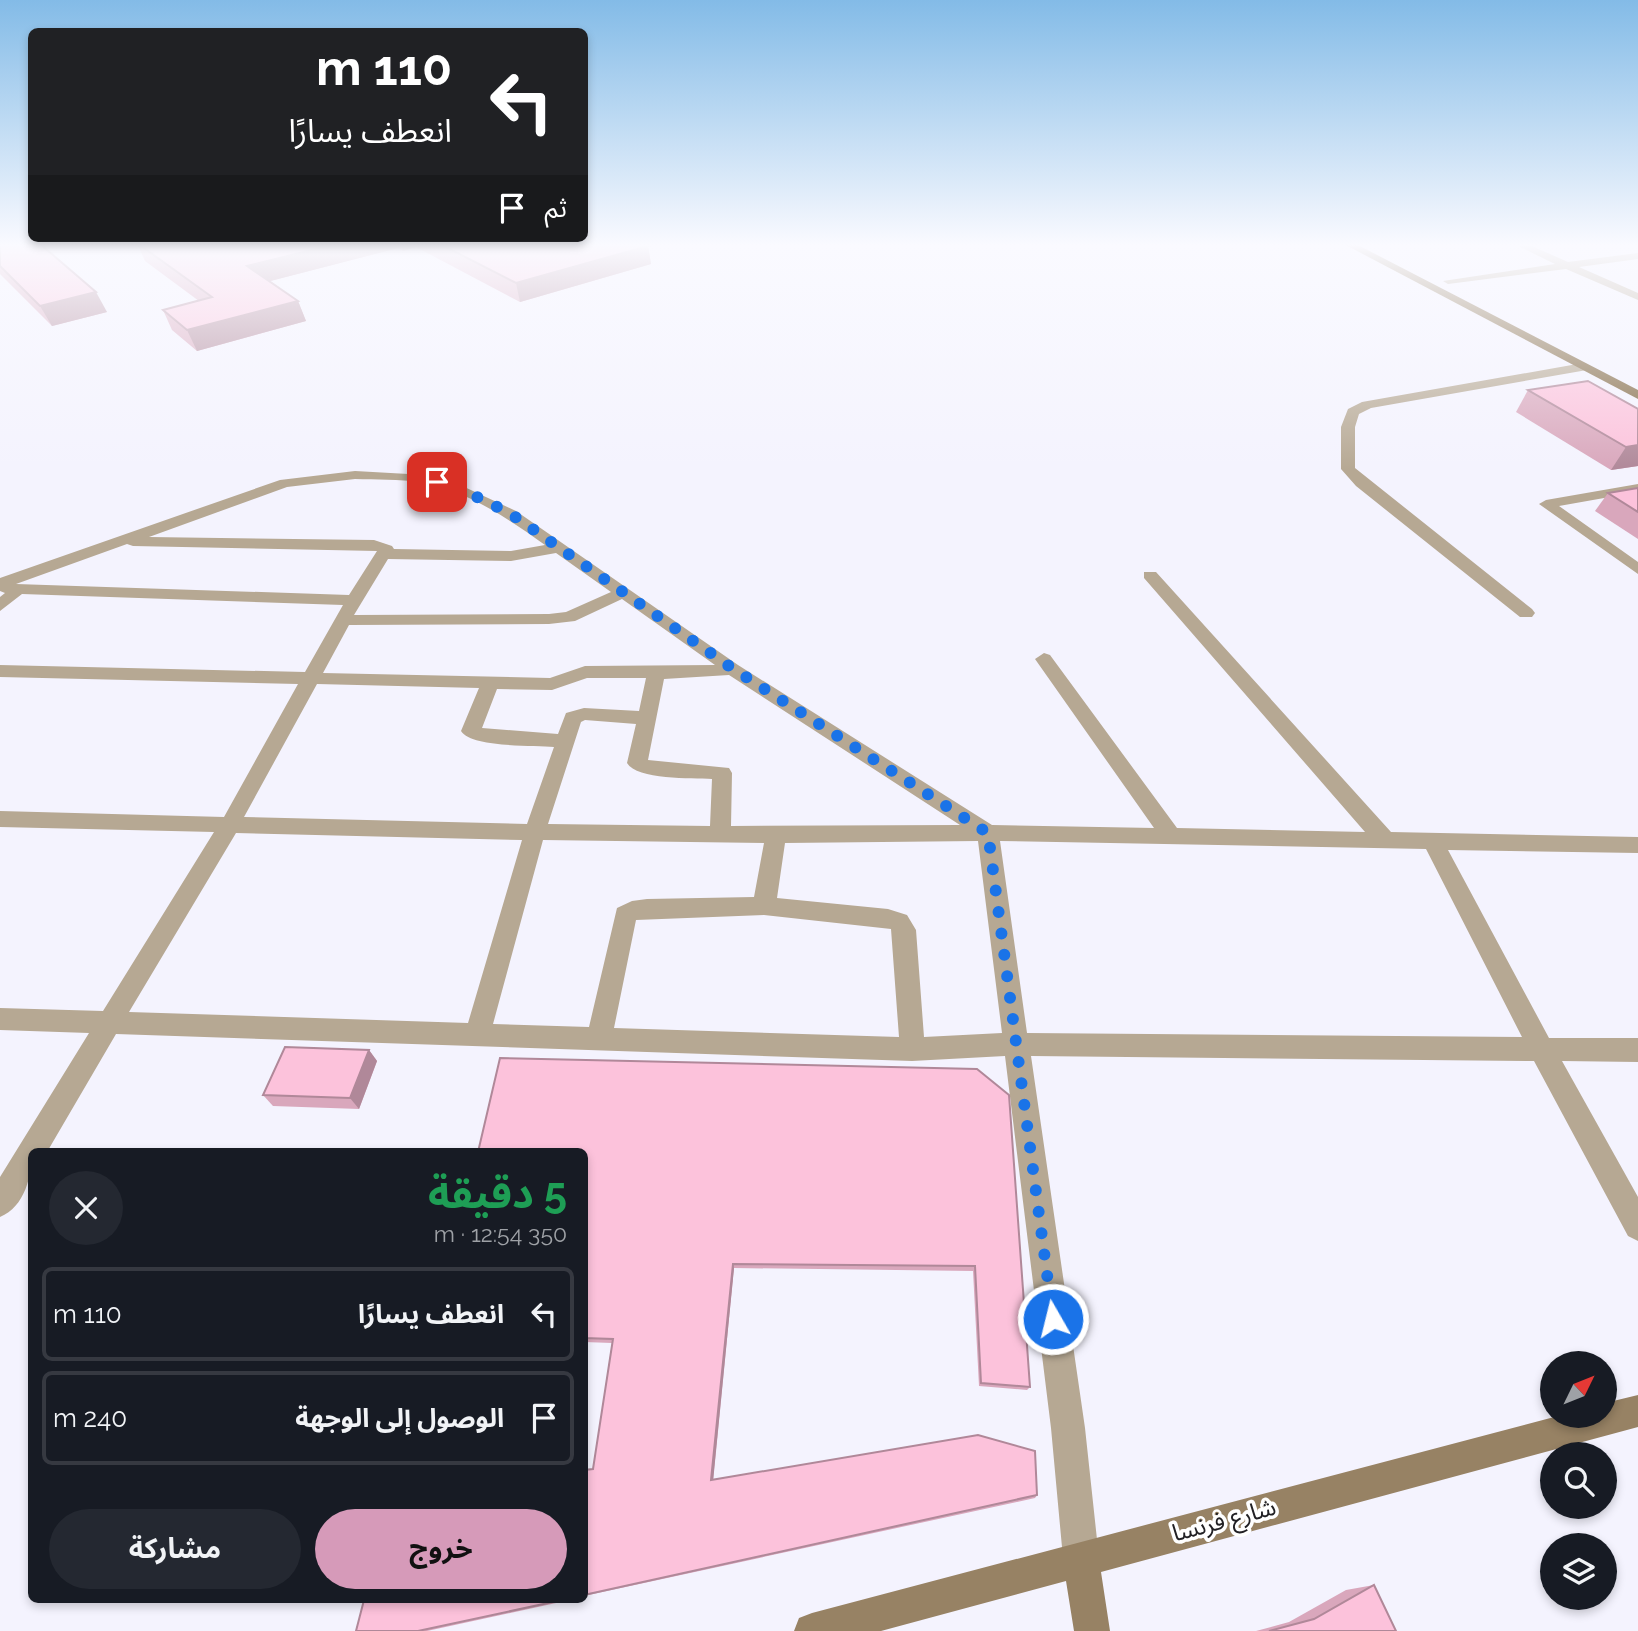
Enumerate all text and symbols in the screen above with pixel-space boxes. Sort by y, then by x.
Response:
text: 110 m [316,39,452,96]
icon: left [476,56,567,147]
text: انعطف يسارًا [288,112,452,149]
icon: arrive [493,189,531,227]
text: ثم [545,193,567,223]
pin [407,452,467,512]
icon: arrive [418,463,456,501]
text: 5 دقيقة [428,1169,567,1218]
button: close [49,1171,123,1245]
text: 350 m · 12:54 [434,1220,567,1247]
position arrow [1016,1282,1090,1356]
icon: left [525,1295,563,1333]
text: 110 m [53,1299,122,1329]
text: انعطف يسارًا [358,1299,504,1329]
north arrow [1540,1351,1617,1428]
map controls [1540,1351,1617,1610]
icon: arrive [525,1399,563,1437]
text: 240 m [53,1403,127,1433]
text: الوصول إلى الوجهة [295,1403,504,1433]
button: search [1540,1442,1617,1519]
street label: شارع فرنسا [1169,1492,1280,1550]
button: مشاركة [49,1509,301,1589]
button: خروج [315,1509,567,1589]
button: layers [1540,1533,1617,1610]

